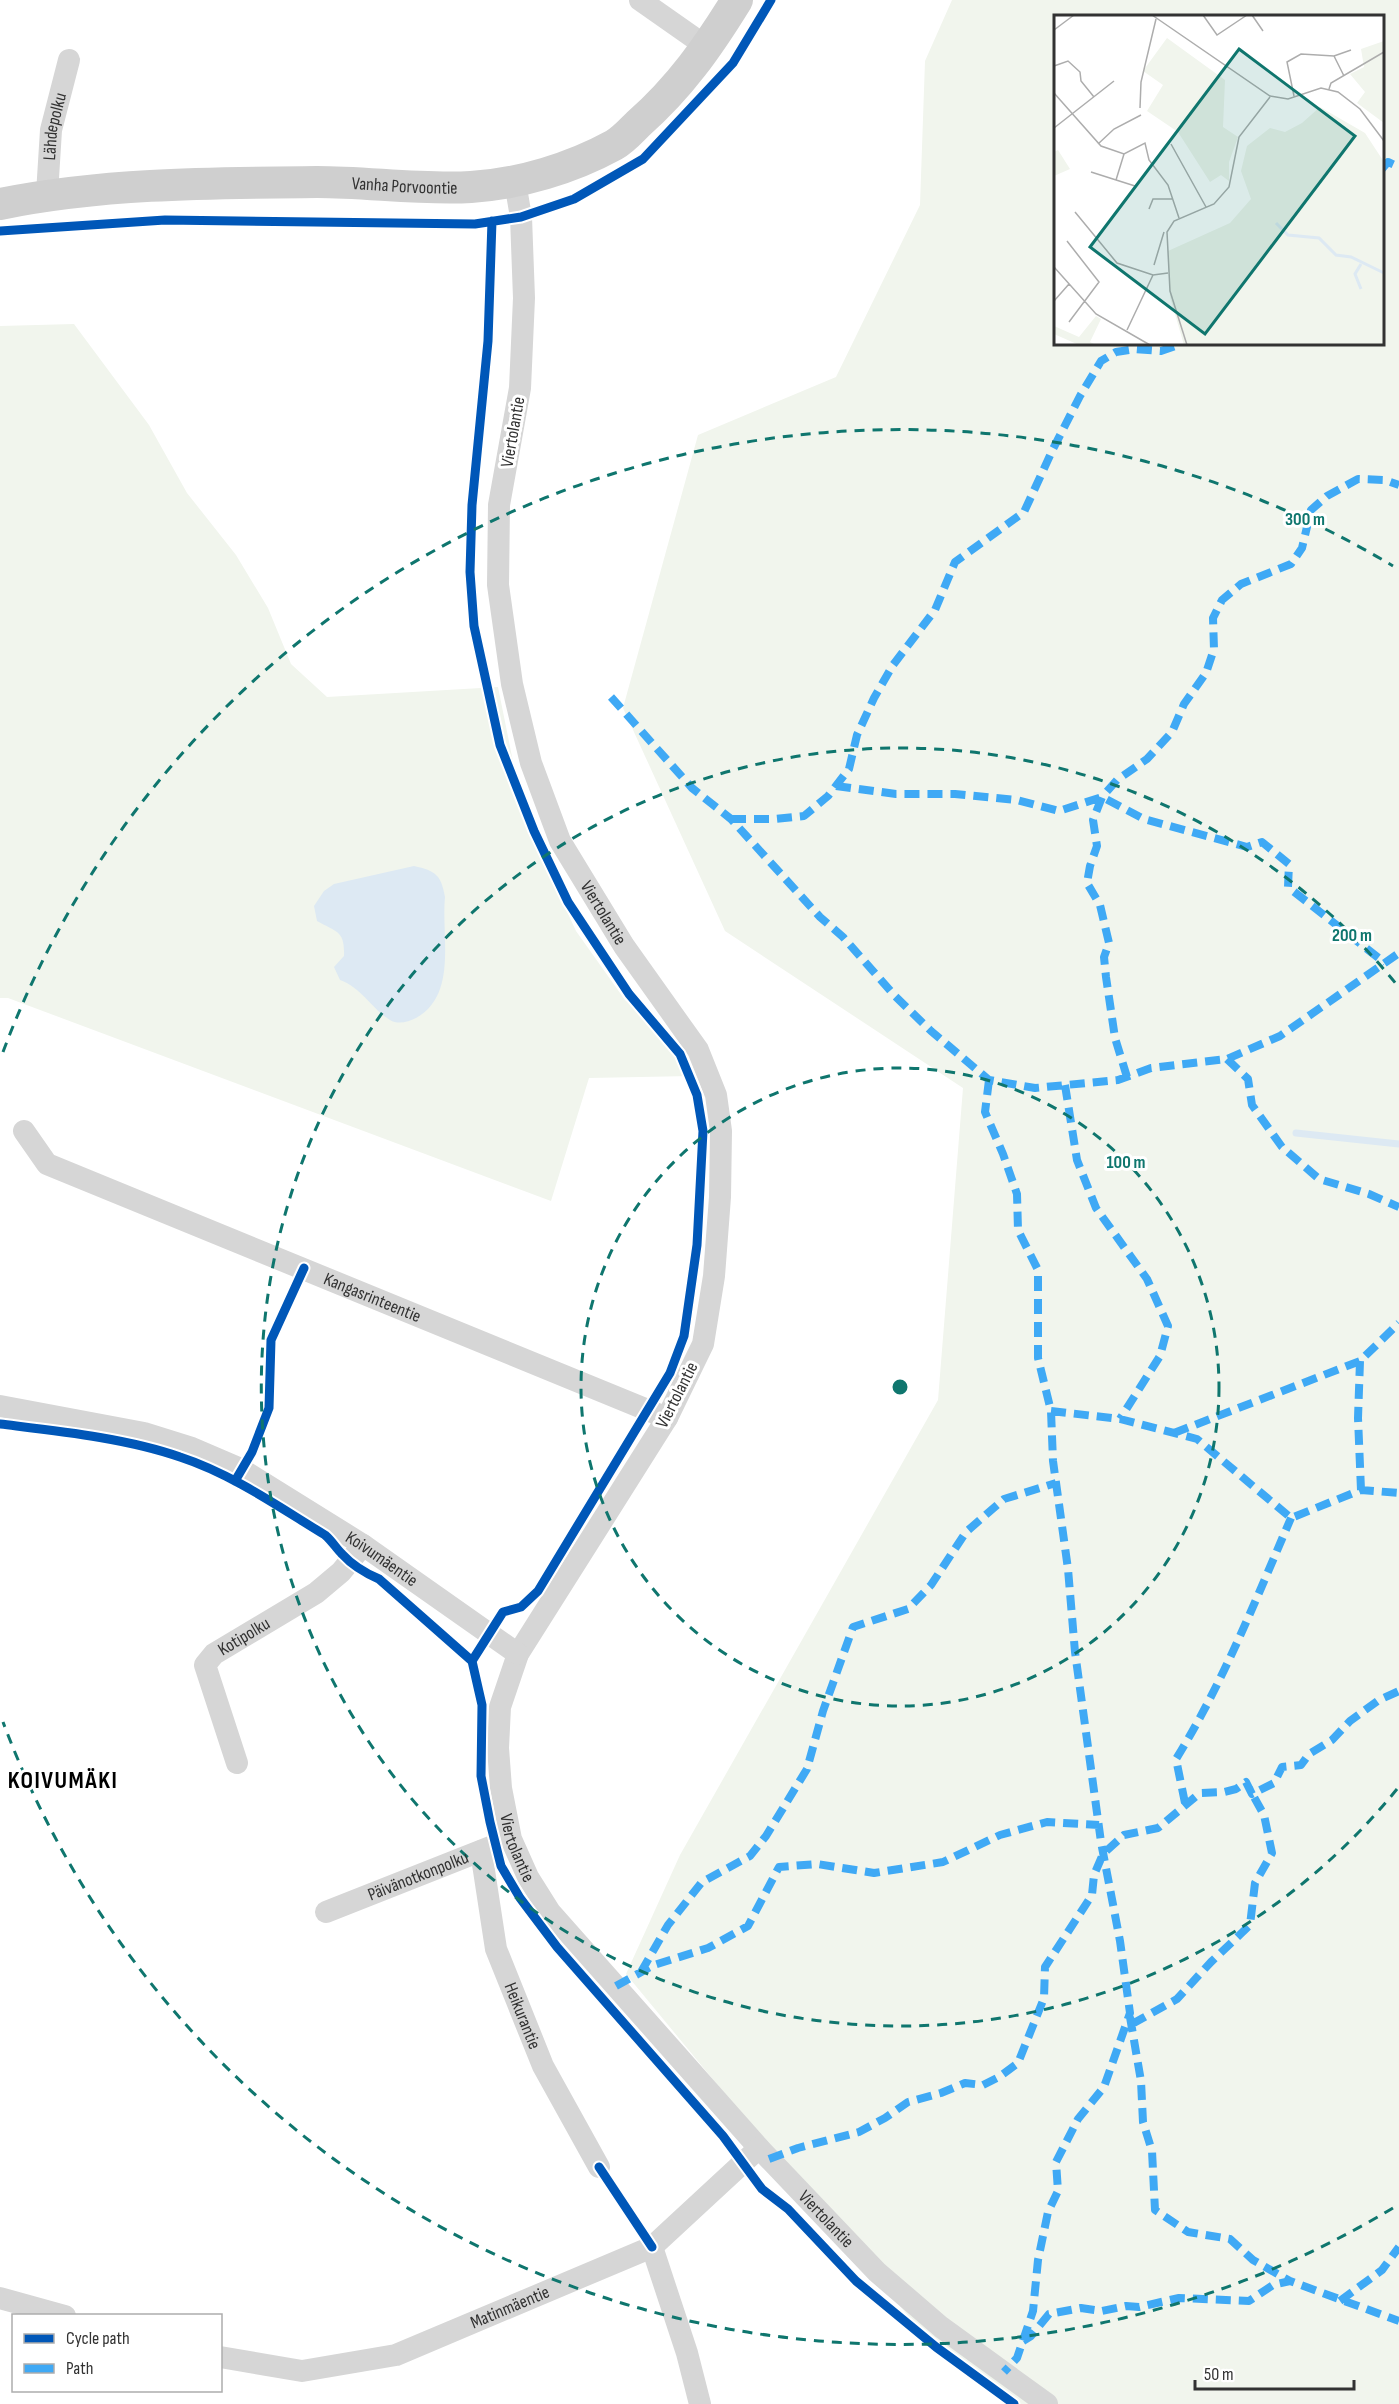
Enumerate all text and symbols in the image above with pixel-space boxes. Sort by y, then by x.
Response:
inset map [1054,15,1384,345]
street label: Lähdepolku [39,90,71,161]
street label: Vanha Porvoontie [351,173,458,198]
street label: Viertolantie [496,395,530,469]
text: 300 m [1285,509,1325,530]
street label: Viertolantie [576,877,631,949]
text: 200 m [1332,925,1372,946]
text: 100 m [1107,1152,1146,1173]
street label: Kangasrinteentie [321,1268,424,1327]
street label: Viertolantie [652,1359,702,1431]
centre of rings [890,1377,910,1397]
street label: Koivumäentie [342,1526,422,1591]
street label: Kotipolku [214,1613,274,1660]
district label: KOIVUMÄKI [8,1766,118,1795]
street label: Viertolantie [496,1812,539,1886]
street label: Päivänotkonpolku [365,1846,471,1905]
street label: Heikurantie [500,1979,546,2052]
street label: Viertolantie [794,2186,859,2252]
street label: Matinmäentie [467,2281,552,2333]
legend [12,2314,222,2392]
text: Cycle path [66,2328,130,2349]
scale bar [1195,2353,1354,2391]
text: Path [66,2358,94,2379]
text: 50 m [1204,2364,1234,2385]

